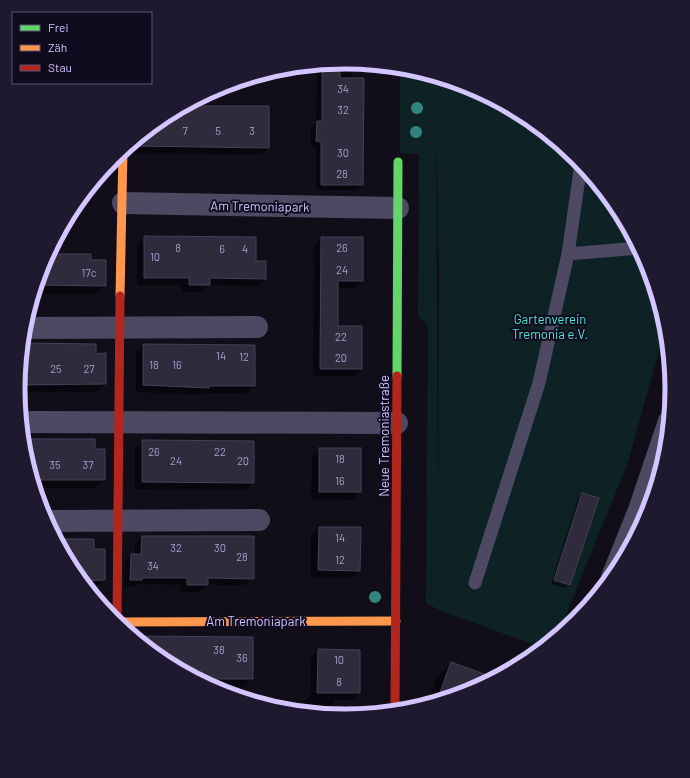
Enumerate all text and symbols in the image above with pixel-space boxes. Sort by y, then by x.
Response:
legend [12,12,152,84]
text: Frei [48,20,68,34]
text: Zäh [48,40,67,54]
text: Stau [48,60,72,74]
house number: 34 [337,82,349,95]
house number: 32 [337,103,349,116]
house number: 7 [182,124,188,137]
house number: 5 [215,124,221,137]
house number: 3 [249,124,255,137]
house number: 30 [337,146,349,159]
house number: 28 [336,167,348,180]
street label: Am Tremoniapark [210,197,310,215]
house number: 8 [175,241,181,254]
house number: 26 [336,241,348,254]
house number: 6 [219,242,225,255]
house number: 4 [242,242,248,255]
house number: 10 [150,250,160,263]
house number: 24 [336,263,348,276]
house number: 17c [82,266,97,279]
park label: Gartenverein Tremonia e.V. [512,311,588,342]
house number: 22 [335,330,347,343]
house number: 14 [216,349,226,362]
house number: 12 [239,350,249,363]
house number: 20 [335,351,347,364]
house number: 18 [149,358,159,371]
house number: 16 [172,358,182,371]
house number: 25 [50,362,62,375]
house number: 27 [83,362,95,375]
street label: Neue Tremoniastraße [376,375,392,497]
house number: 26 [148,445,160,458]
house number: 22 [214,445,226,458]
house number: 18 [335,452,345,465]
house number: 24 [170,454,182,467]
house number: 20 [237,454,249,467]
house number: 35 [49,458,61,471]
house number: 37 [83,458,93,471]
house number: 16 [335,474,345,487]
house number: 14 [335,531,345,544]
house number: 32 [170,541,182,554]
house number: 30 [214,541,226,554]
house number: 28 [236,550,248,563]
house number: 12 [335,553,345,566]
house number: 34 [147,559,159,572]
street label: Am Tremoniapark [206,613,306,629]
house number: 38 [213,643,225,656]
house number: 36 [236,651,248,664]
house number: 10 [334,653,344,666]
house number: 8 [336,675,342,688]

